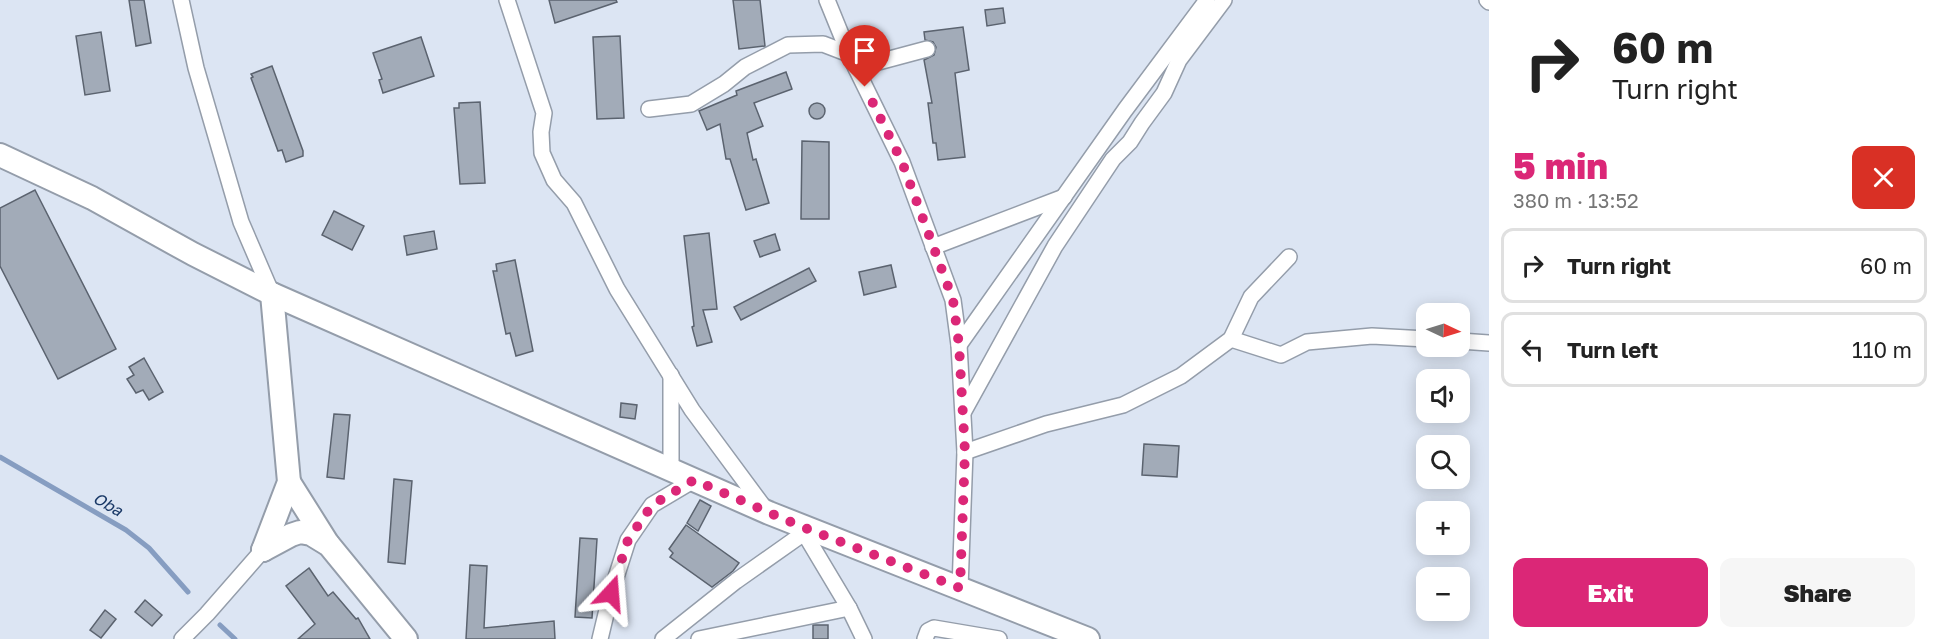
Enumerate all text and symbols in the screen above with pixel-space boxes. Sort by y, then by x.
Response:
text: 60 m [1612,22,1713,72]
icon: right [1513,24,1591,102]
pin [839,25,890,87]
icon: arrive [848,34,881,67]
text: Turn right [1612,73,1738,105]
text: 5 min [1513,144,1608,187]
button: close [1852,146,1915,209]
text: 380 m · 13:52 [1513,188,1639,212]
icon: right [1516,249,1549,282]
text: Turn right [1567,252,1671,279]
text: 60 m [1860,252,1912,279]
north arrow [1416,303,1470,357]
map controls [1416,303,1470,621]
icon: left [1516,333,1549,366]
text: Turn left [1567,336,1658,363]
text: 110 m [1852,336,1912,363]
button: sound [1416,369,1470,423]
button: search [1416,435,1470,489]
water label: Oba [90,488,127,521]
button: + [1416,501,1470,555]
button: Exit [1513,558,1708,627]
button: Share [1720,558,1915,627]
position arrow [579,561,643,625]
button: − [1416,567,1470,621]

